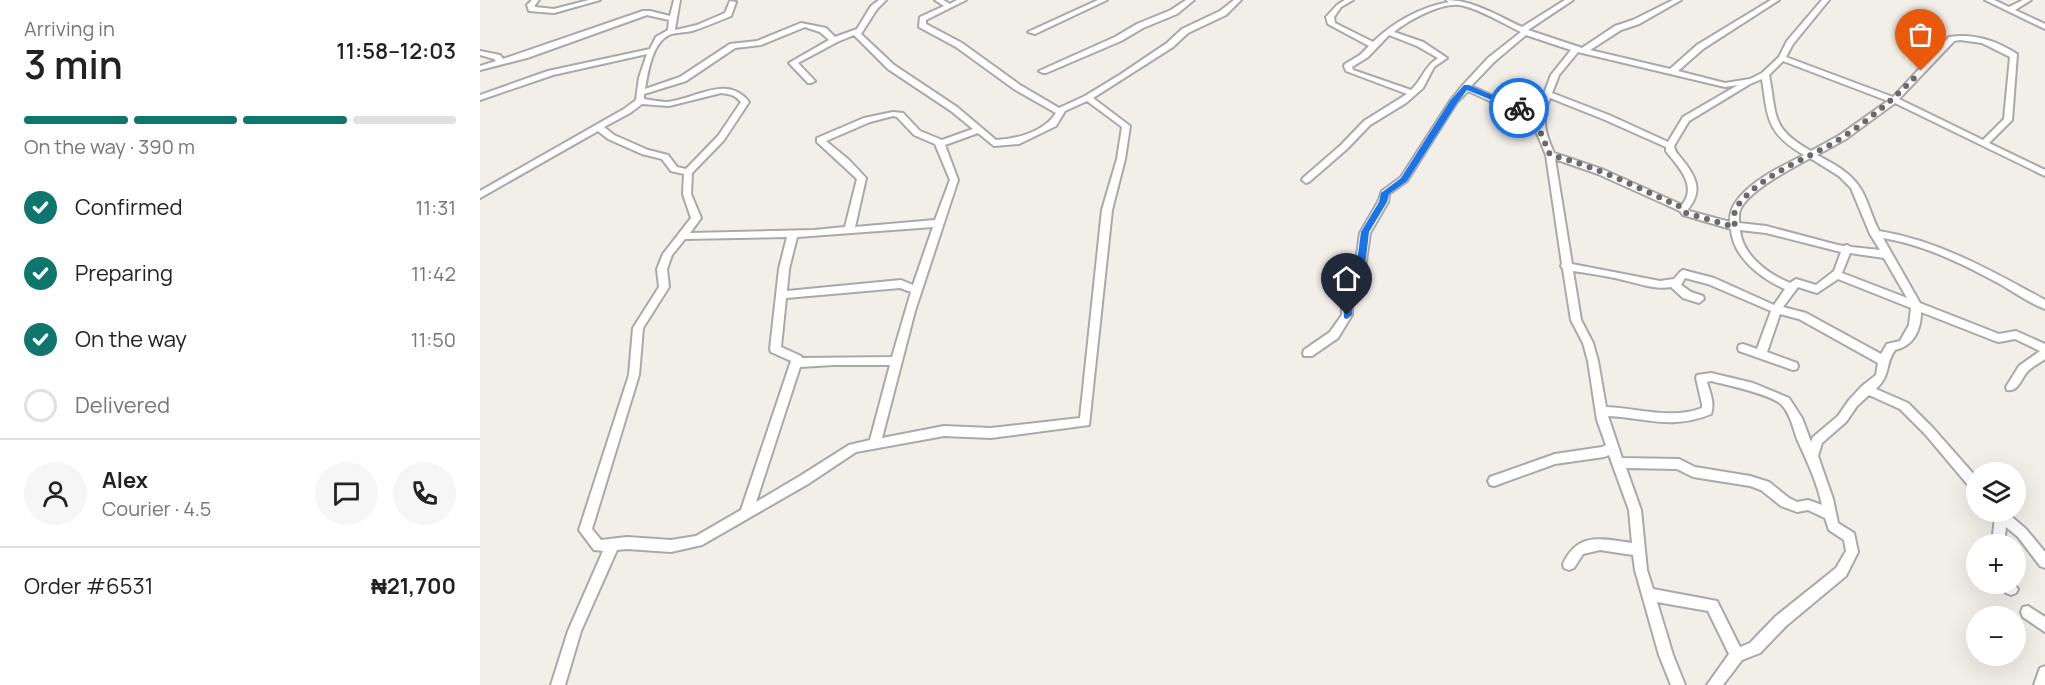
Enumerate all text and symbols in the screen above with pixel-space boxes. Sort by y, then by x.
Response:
pin [1895,9,1946,71]
text: Arriving in [24,15,115,42]
icon: bag [1904,18,1937,51]
text: 11:58–12:03 [336,36,456,66]
text: 3 min [24,37,123,91]
courier [1489,78,1549,138]
icon: bike [1503,92,1536,125]
text: On the way · 390 m [24,133,195,160]
icon: check [24,191,57,224]
text: Confirmed [75,192,183,222]
text: 11:31 [416,194,456,221]
pin [1321,253,1372,315]
icon: check [24,257,57,290]
text: Preparing [75,258,173,288]
text: 11:42 [411,260,456,287]
icon: home [1330,262,1363,295]
icon: check [24,323,57,356]
text: On the way [75,324,187,354]
text: 11:50 [411,326,456,353]
text: Delivered [75,390,170,420]
button: person [24,462,87,525]
button: chat [315,462,378,525]
button: phone [393,462,456,525]
map controls [1966,462,2026,666]
button: layers [1966,462,2026,522]
text: Alex [102,465,148,495]
text: Courier · 4.5 [102,495,211,522]
button: + [1966,534,2026,594]
text: Order #6531 [24,571,153,601]
text: ₦21,700 [371,571,456,601]
button: − [1966,606,2026,666]

